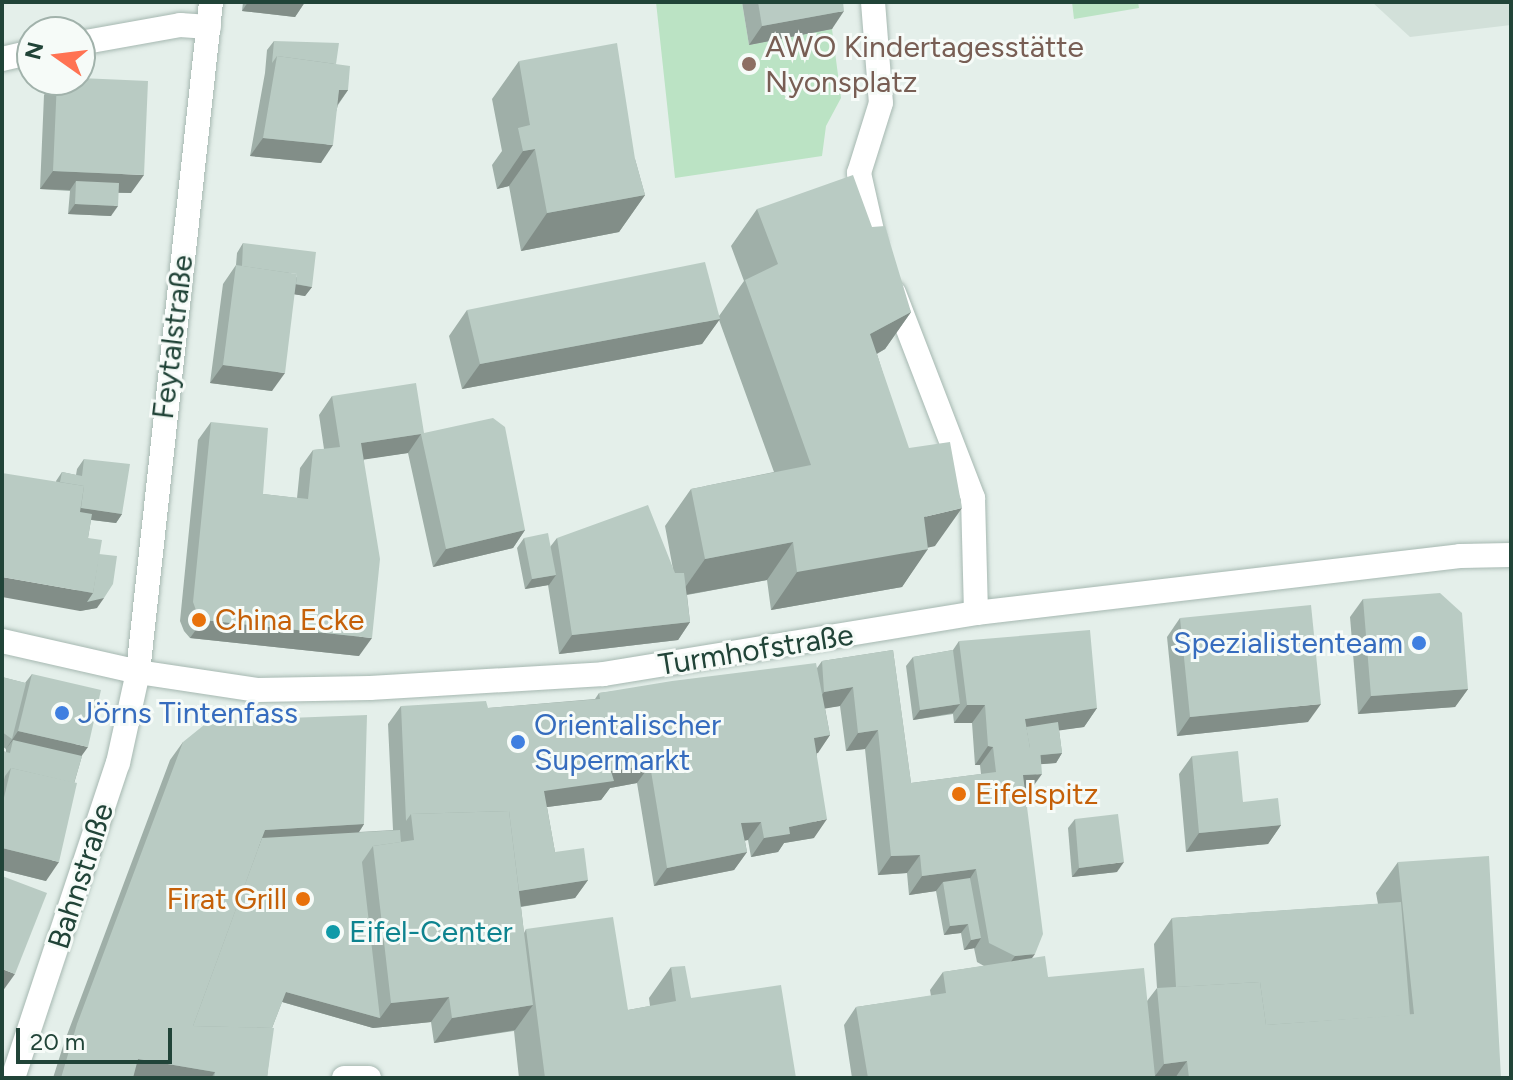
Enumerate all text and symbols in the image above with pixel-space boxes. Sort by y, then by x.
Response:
north arrow [16,16,96,96]
place label: AWO Kindertagesstätte Nyonsplatz [765,29,1084,100]
text: N [19,39,49,62]
marker: AWO Kindertagesstätte Nyonsplatz [740,55,758,73]
street label: Feytalstraße [145,253,201,421]
place label: China Ecke [215,602,364,638]
marker: China Ecke [190,611,208,629]
street label: Turmhofstraße [656,617,856,683]
place label: Spezialistenteam [1173,625,1403,661]
marker: Spezialistenteam [1410,634,1428,652]
place label: Jörns Tintenfass [78,695,298,731]
marker: Jörns Tintenfass [53,704,71,722]
place label: Orientalischer Supermarkt [534,707,721,778]
marker: Orientalischer Supermarkt [509,733,527,751]
place label: Eifelspitz [975,776,1098,812]
marker: Eifelspitz [950,785,968,803]
street label: Bahnstraße [41,799,121,953]
place label: Firat Grill [166,881,287,917]
marker: Firat Grill [294,890,312,908]
place label: Eifel-Center [349,914,513,950]
marker: Eifel-Center [324,923,342,941]
scale bar [20,1012,176,1062]
text: 20 m [30,1027,85,1056]

